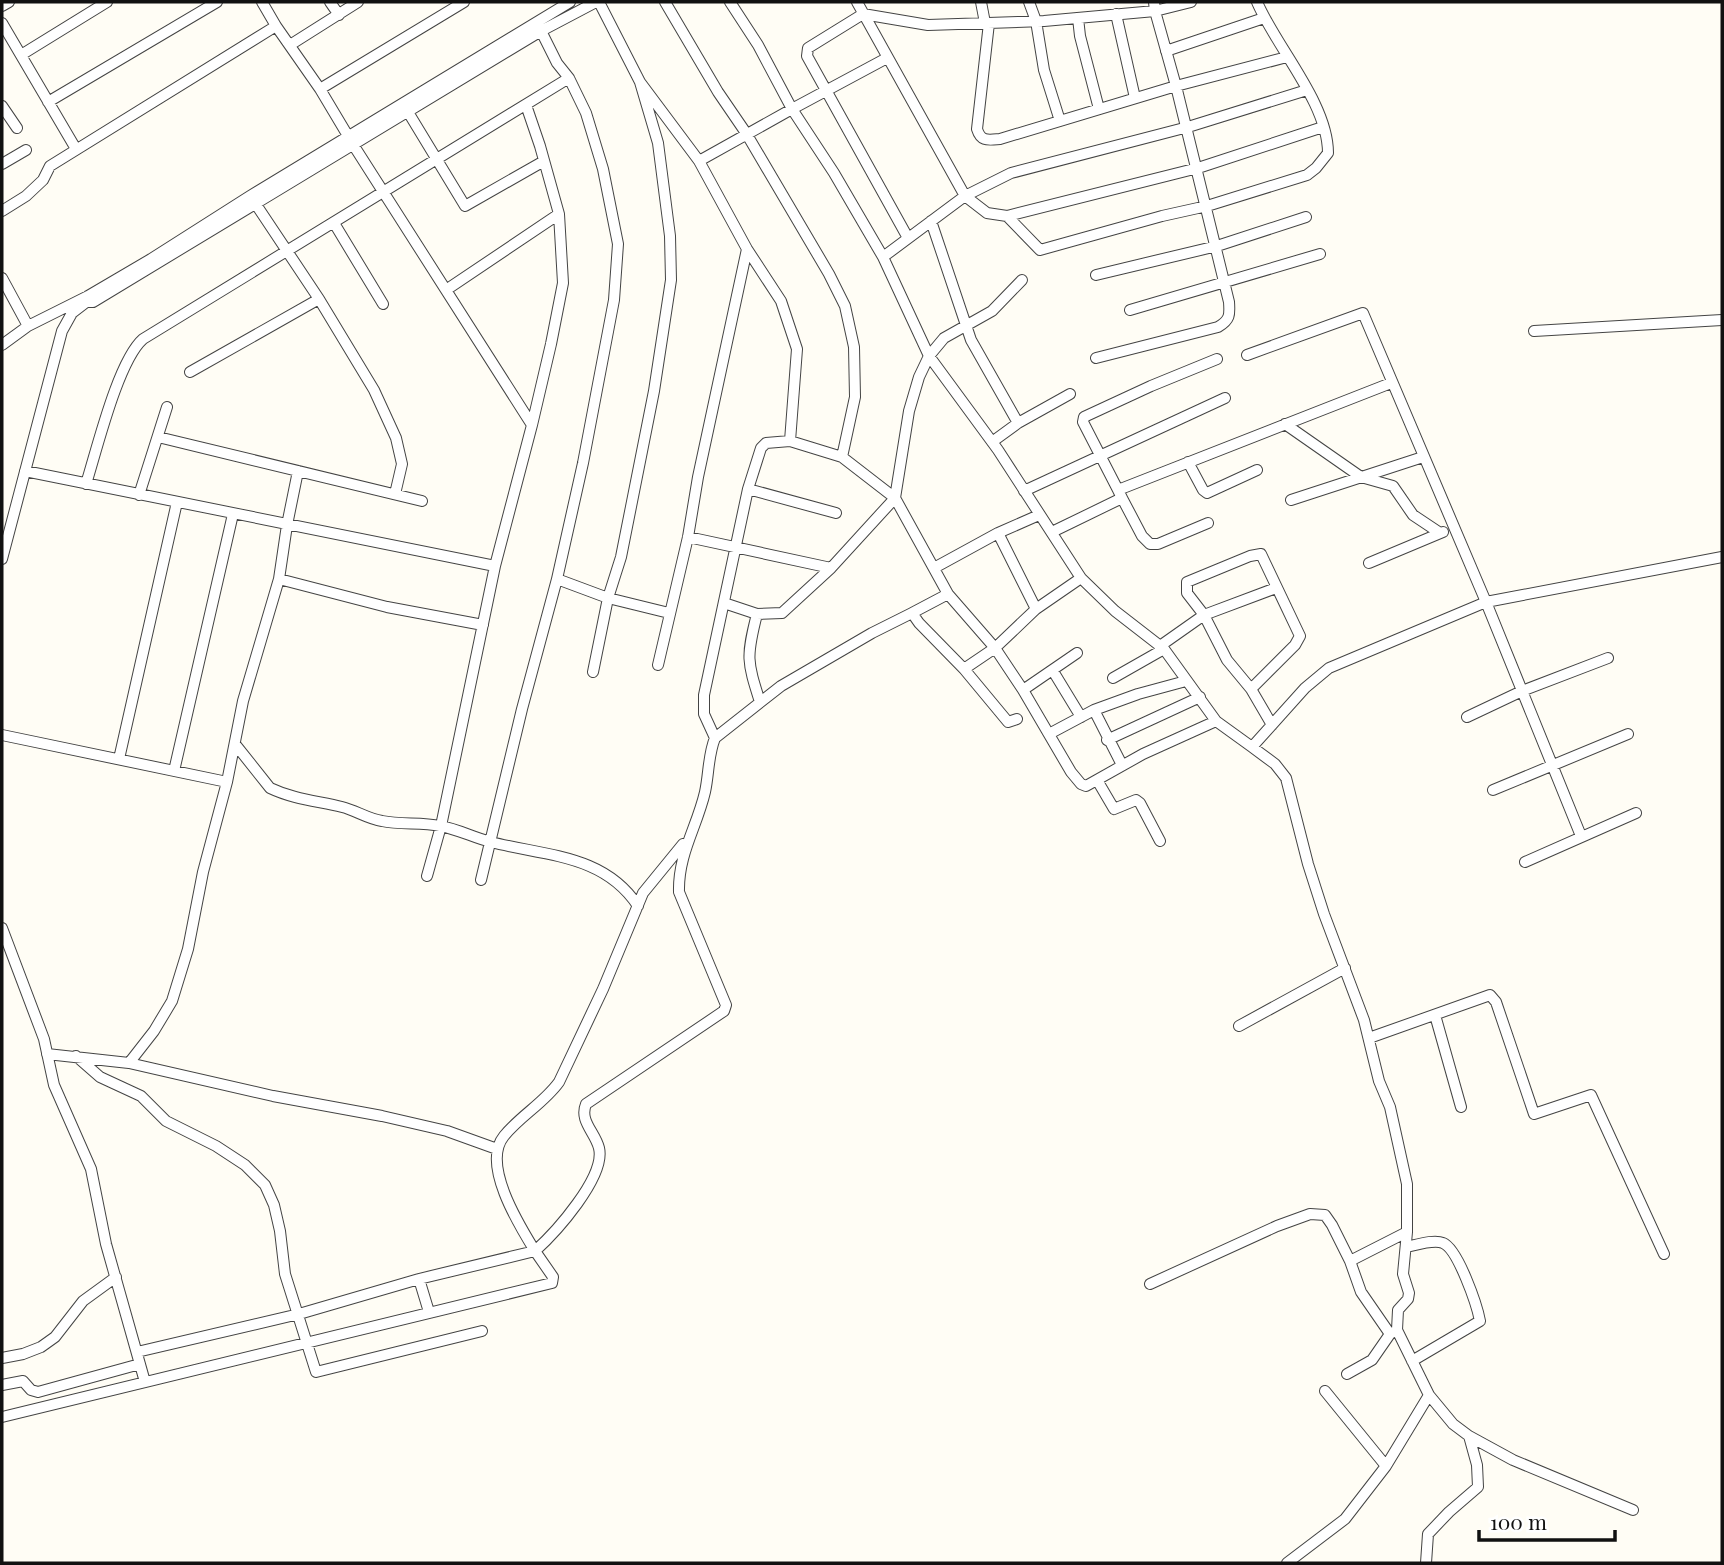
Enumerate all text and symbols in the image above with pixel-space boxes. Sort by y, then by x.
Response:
scale bar [1479,1498,1616,1542]
text: 100 m [1490,1507,1547,1535]

